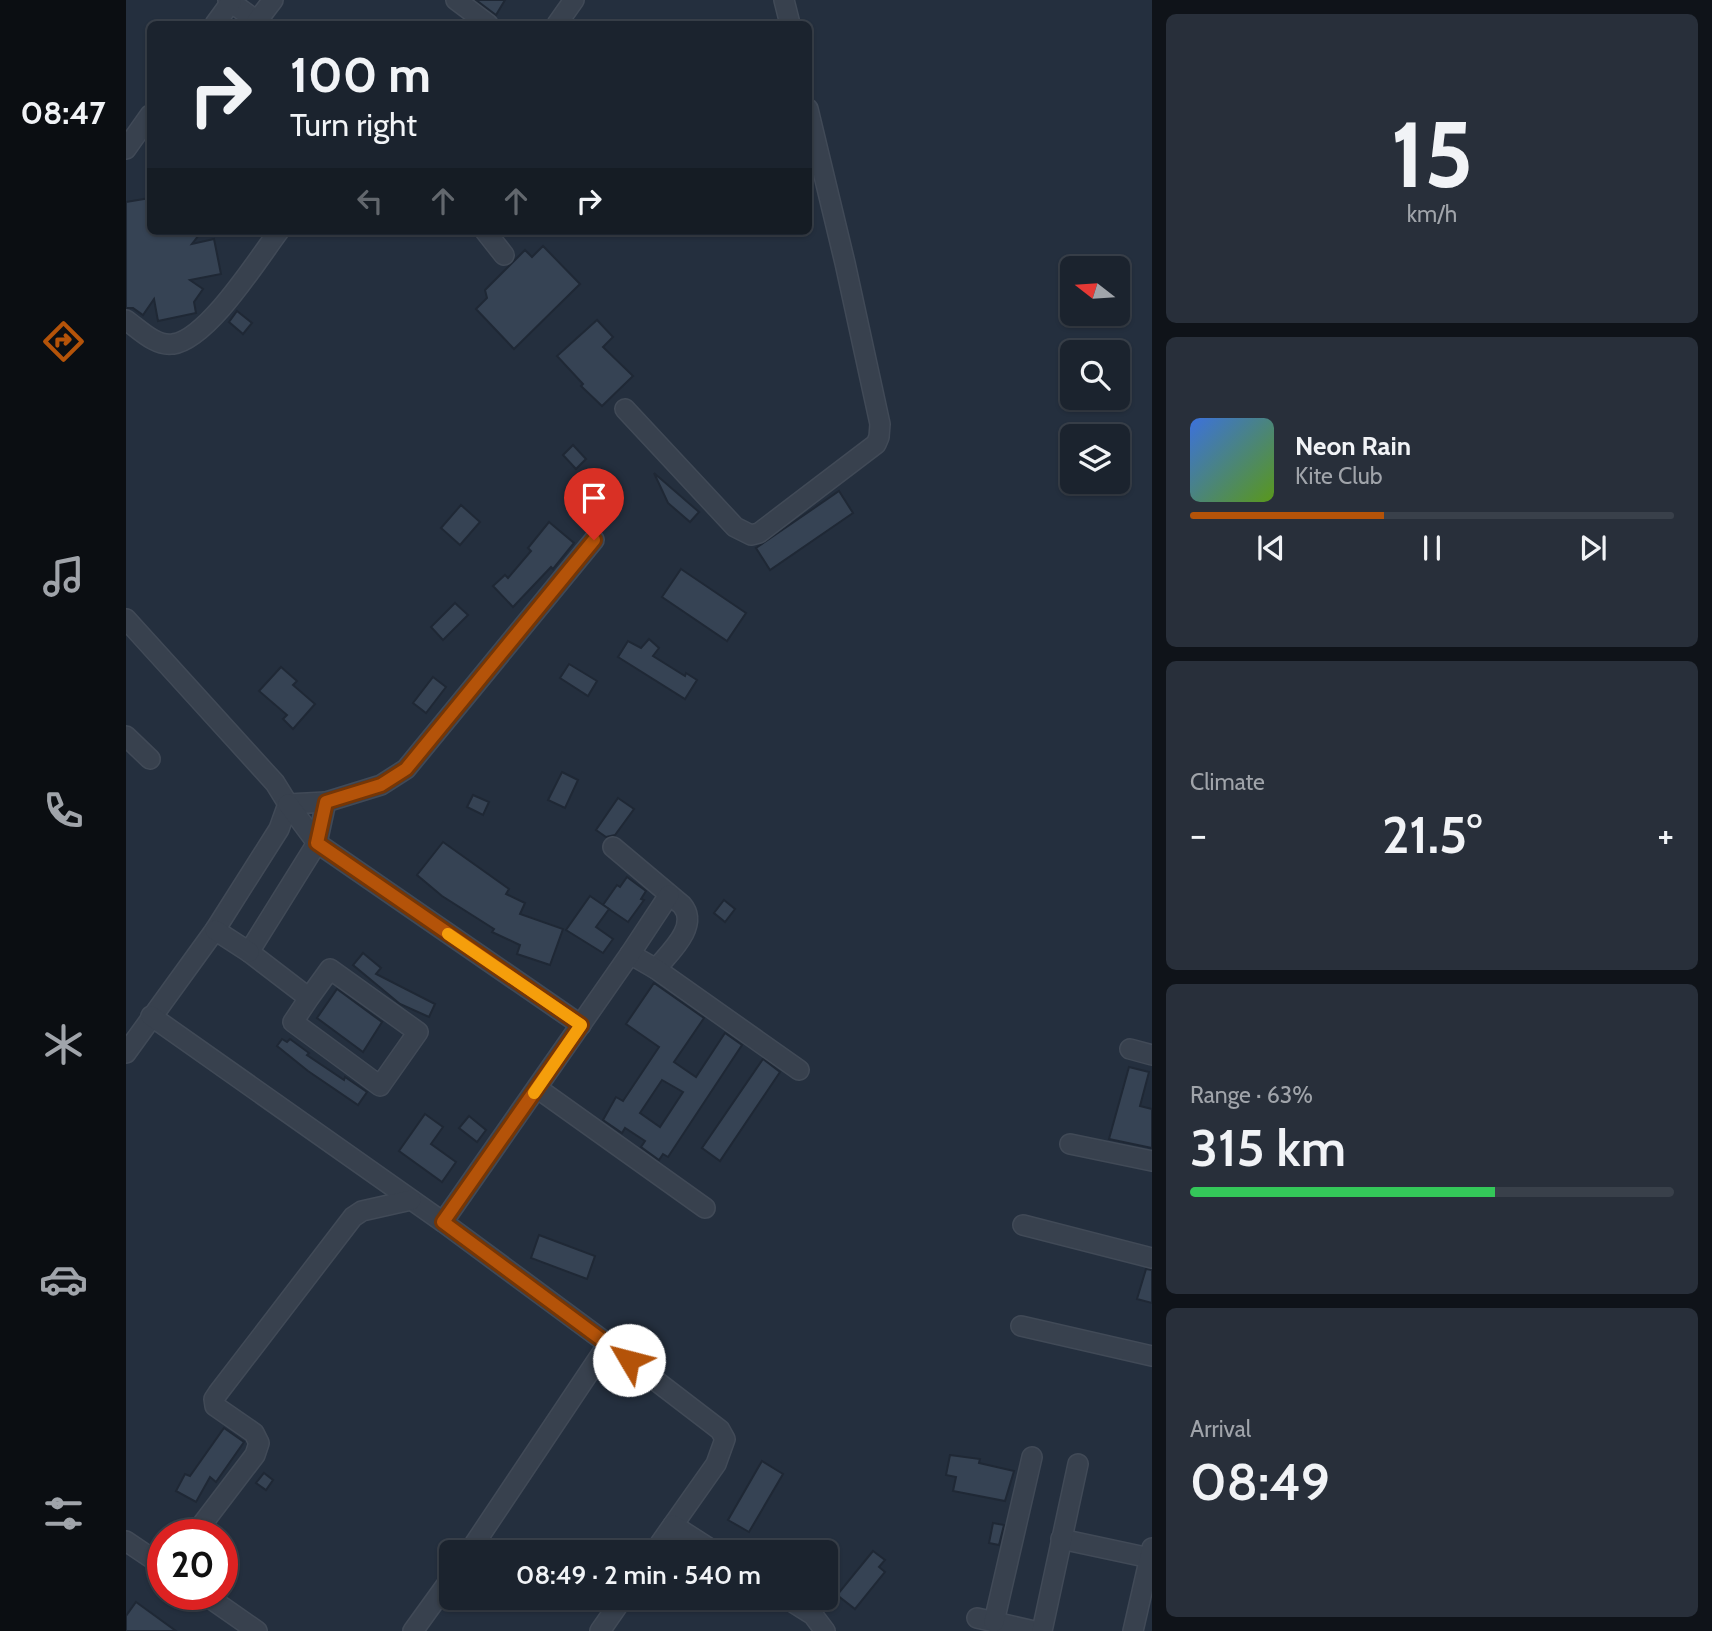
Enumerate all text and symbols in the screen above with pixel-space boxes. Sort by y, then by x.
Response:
text: 100 m [290,45,431,104]
icon: right [175,49,266,140]
text: 08:47 [20,93,106,132]
text: 15 [1391,99,1473,210]
text: Turn right [290,105,417,144]
icon: left [351,182,389,220]
icon: ahead [424,182,462,220]
icon: ahead [497,182,535,220]
icon: right [570,182,608,220]
text: km/h [1407,200,1457,228]
north arrow [1060,256,1130,326]
map controls [1060,256,1130,494]
icon: directions [39,317,88,366]
button: search [1060,340,1130,410]
button: layers [1060,424,1130,494]
text: Neon Rain [1295,430,1411,462]
text: Kite Club [1295,462,1382,490]
pin [564,468,624,540]
icon: arrive [575,479,613,517]
icon: previous [1252,529,1290,567]
icon: pause [1413,529,1451,567]
icon: next [1574,529,1612,567]
icon: music [39,552,88,601]
text: Climate [1190,768,1265,796]
icon: phone [39,786,88,835]
text: 21.5° [1382,803,1482,866]
text: − [1190,811,1207,858]
text: + [1657,811,1674,858]
icon: climate [39,1020,88,1069]
text: Range · 63% [1190,1081,1313,1109]
text: 315 km [1190,1116,1346,1179]
icon: car [39,1255,88,1304]
position arrow [592,1323,666,1397]
text: Arrival [1190,1415,1251,1443]
text: 08:49 [1190,1450,1330,1513]
icon: filters [39,1489,88,1538]
speed limit sign: 20 [147,1519,238,1610]
text: 08:49 · 2 min · 540 m [516,1559,761,1591]

